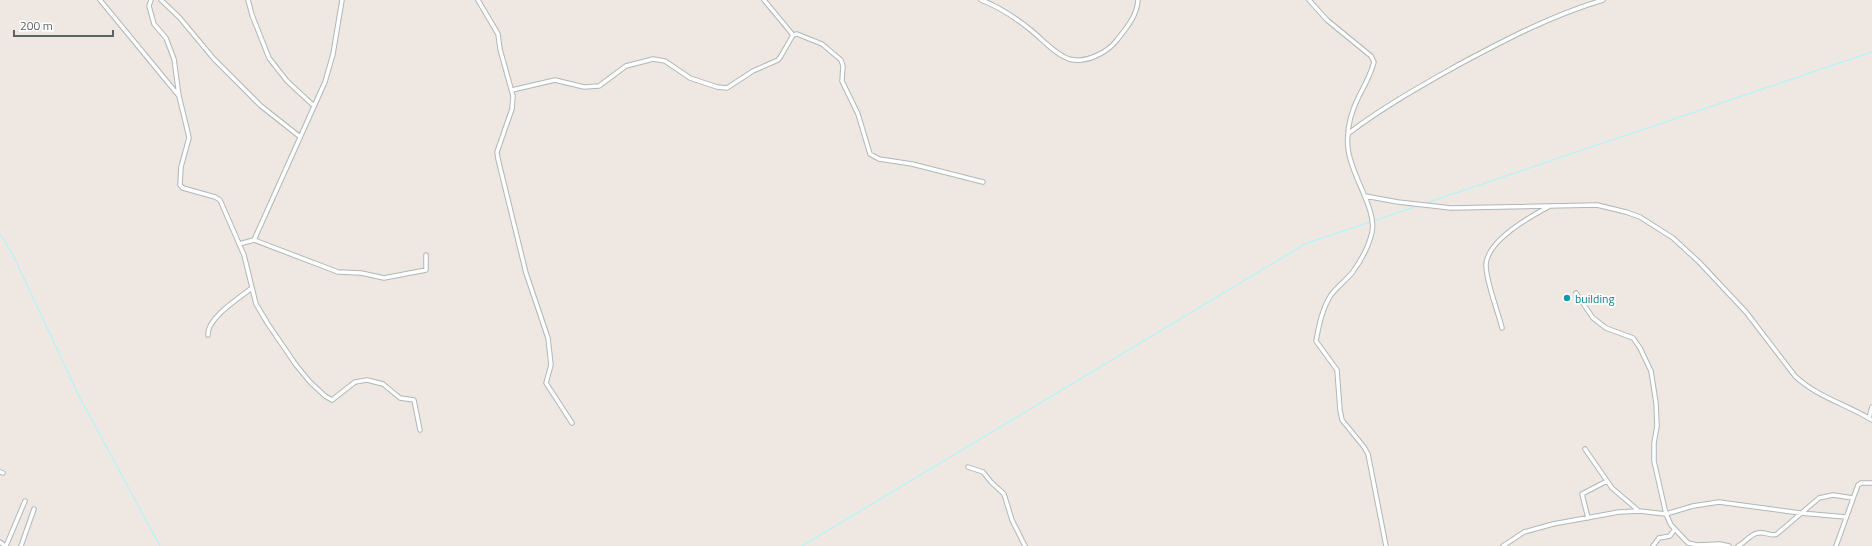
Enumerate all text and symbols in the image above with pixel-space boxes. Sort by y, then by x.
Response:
scale bar [14,12,113,38]
text: 200 m [20,16,53,35]
place label: building [1575,289,1615,308]
marker: building [1562,293,1572,303]

